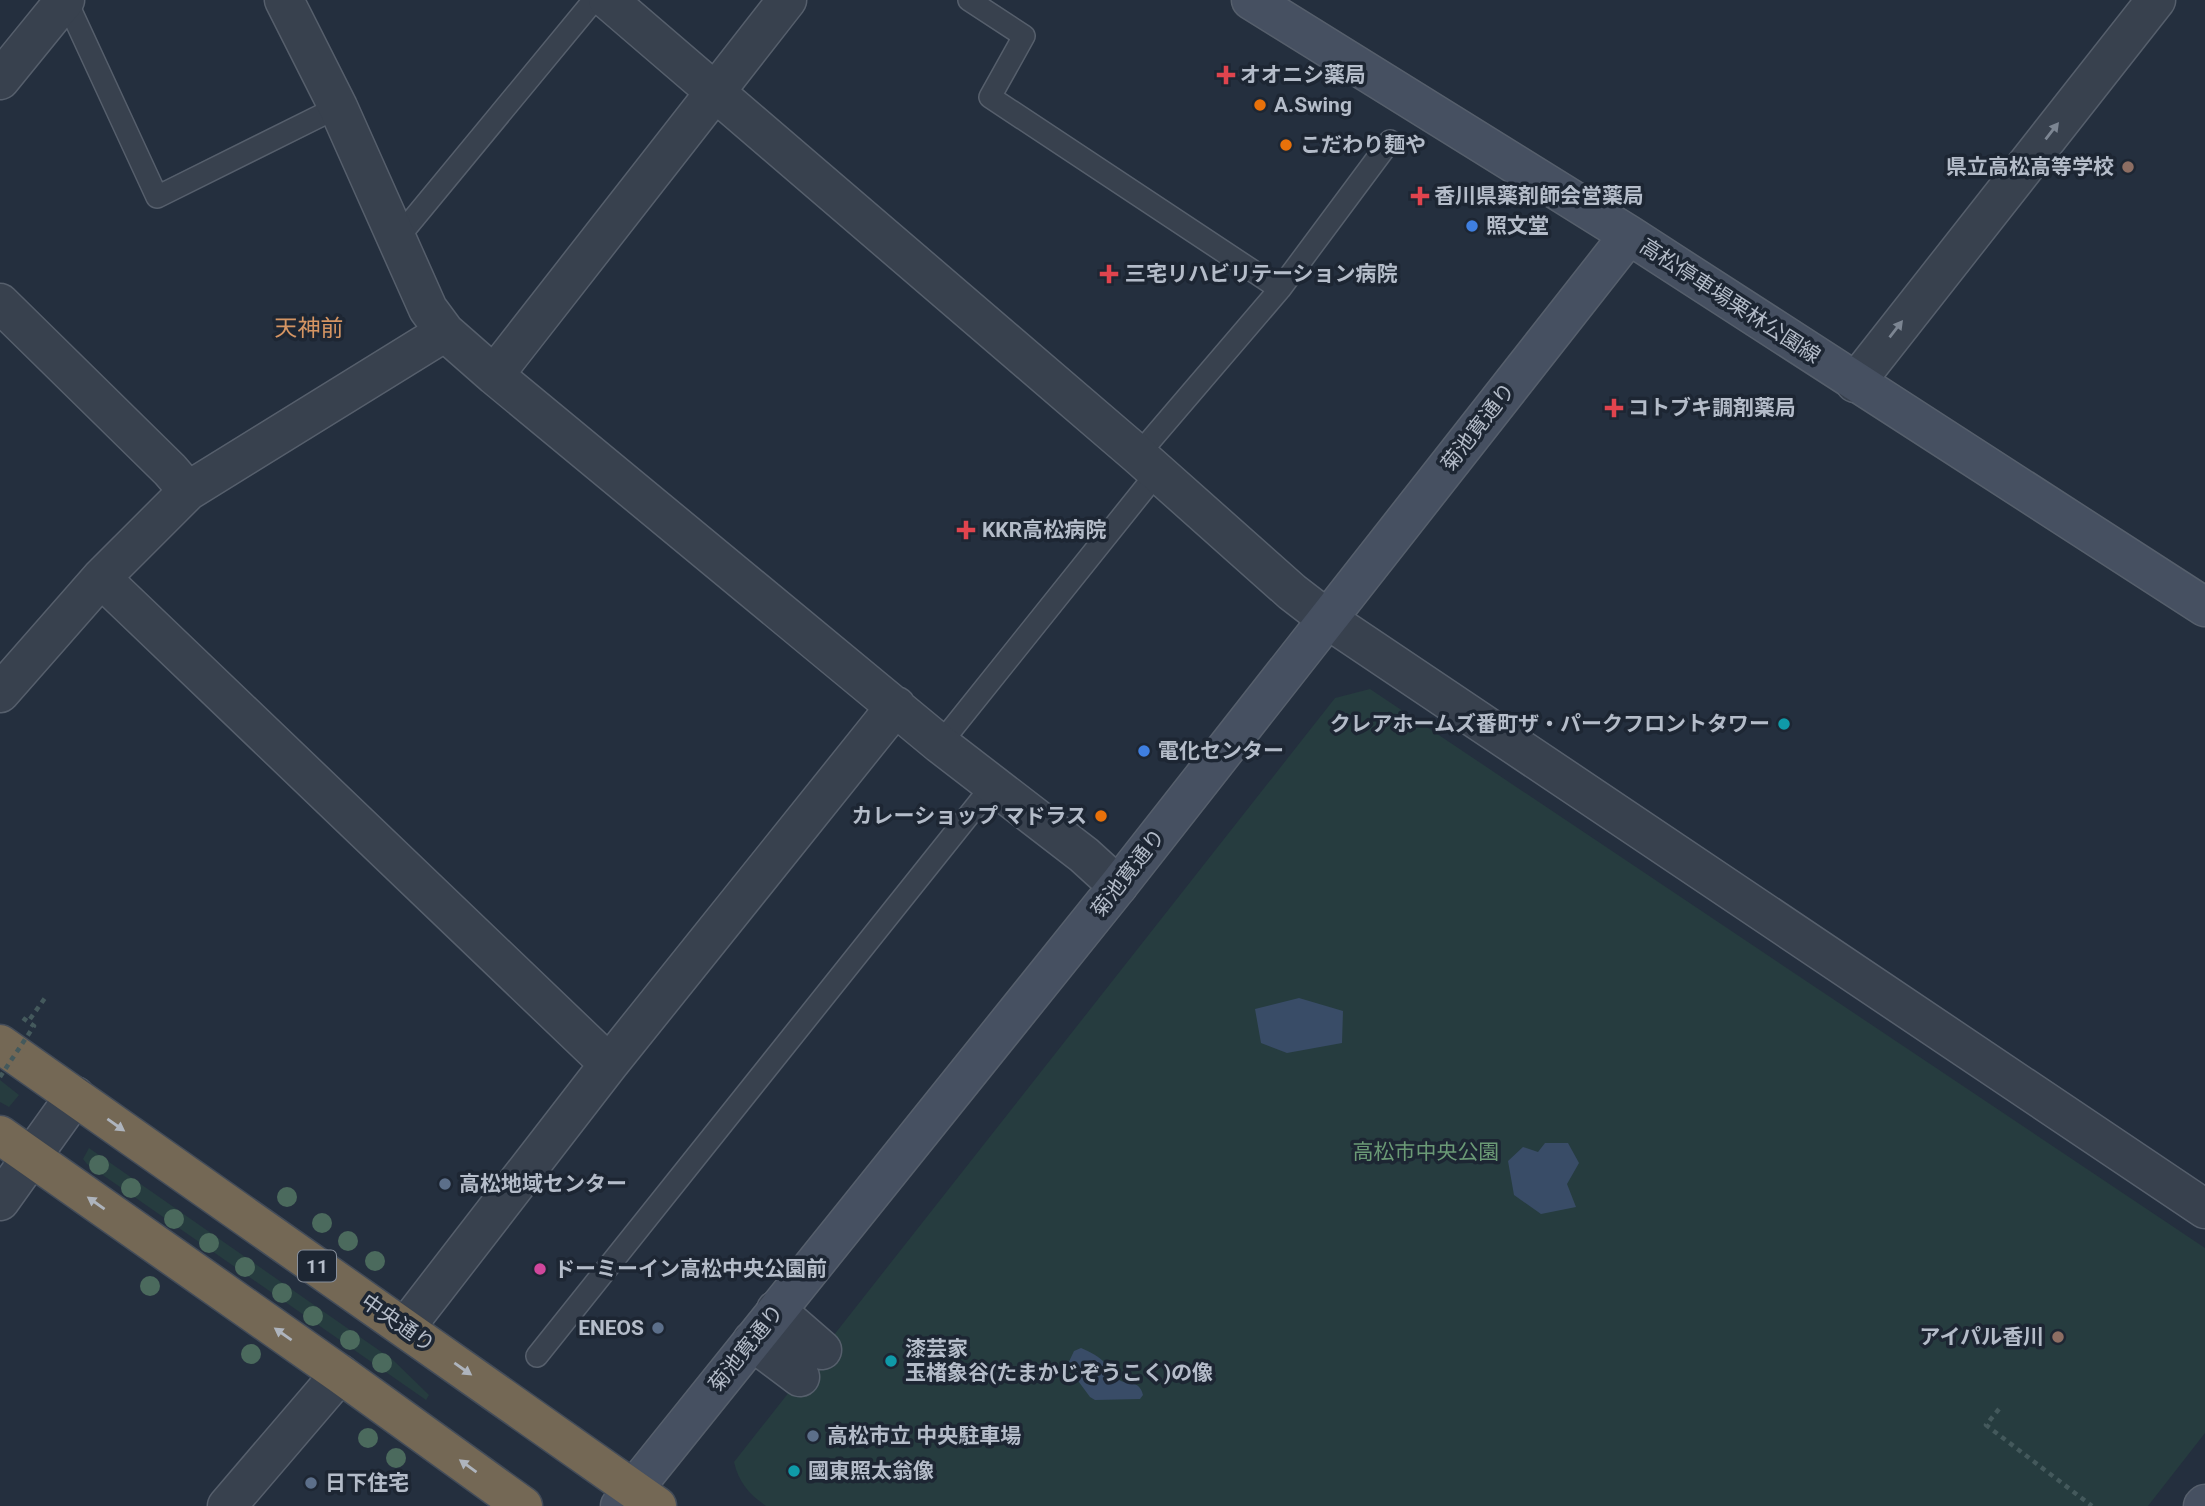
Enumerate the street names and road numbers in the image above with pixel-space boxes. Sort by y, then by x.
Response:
street label: 高松停車場栗林公園線 [1635,234,1825,368]
street label: 菊池寛通り [1436,378,1520,476]
street label: 菊池寛通り [1086,824,1170,922]
road number: 11 [298,1250,336,1282]
street label: 中央通り [357,1289,439,1357]
street label: 菊池寛通り [704,1300,788,1396]

